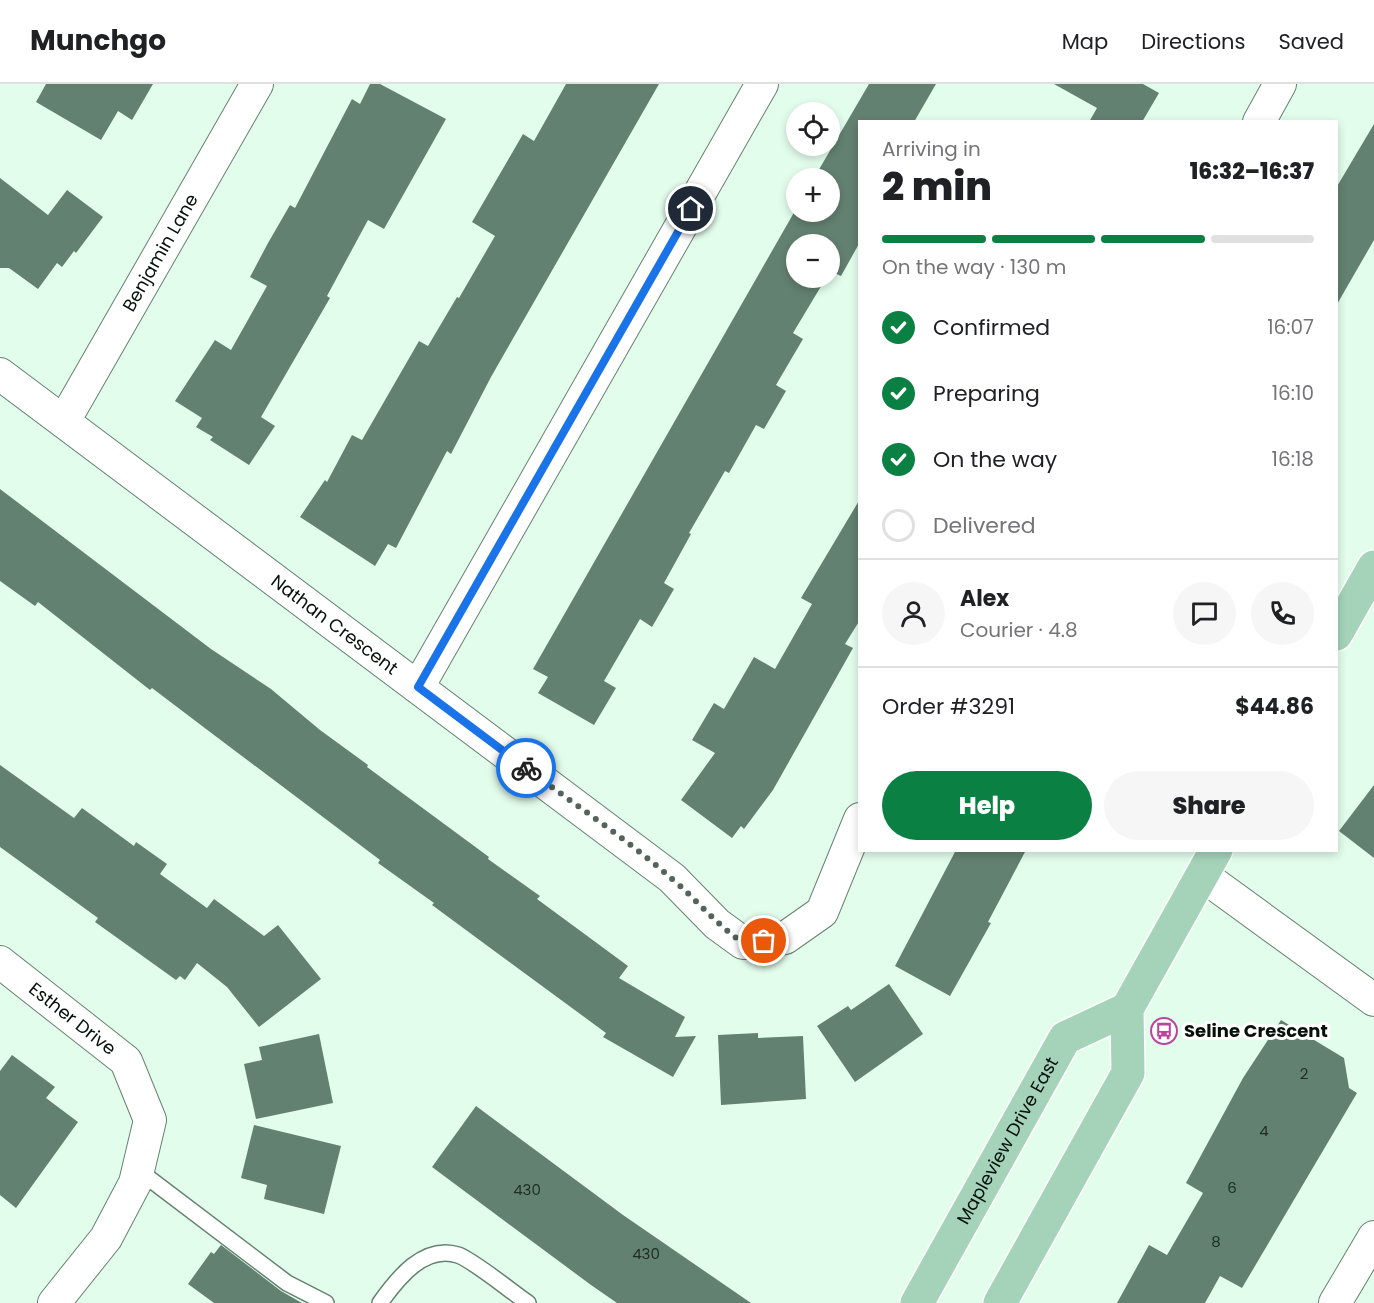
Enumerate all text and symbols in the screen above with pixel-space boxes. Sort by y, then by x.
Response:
text: Munchgo [30,21,166,60]
text: Map [1062,27,1108,56]
text: Directions [1141,27,1245,56]
text: Saved [1278,27,1344,56]
map controls [786,102,840,288]
button: locate [786,102,840,156]
text: Arriving in [882,135,981,163]
text: 16:32–16:37 [1190,156,1314,187]
text: 2 min [882,159,992,214]
button: + [786,168,840,222]
pin [665,183,716,234]
street label: Benjamin Lane [116,189,204,316]
icon: home [674,192,707,225]
button: − [786,234,840,288]
text: On the way · 130 m [882,253,1066,281]
icon: check [882,311,915,344]
text: Confirmed [933,312,1050,343]
text: 16:07 [1267,313,1314,341]
icon: check [882,377,915,410]
text: Preparing [933,378,1040,409]
text: 16:10 [1272,379,1314,407]
icon: check [882,443,915,476]
text: On the way [933,444,1057,475]
text: 16:18 [1272,445,1314,473]
text: Delivered [933,510,1036,541]
street label: Nathan Crescent [266,569,403,680]
button: person [882,582,945,645]
button: chat [1173,582,1236,645]
button: phone [1251,582,1314,645]
text: Alex [960,583,1009,614]
text: Courier · 4.8 [960,616,1078,644]
text: Order #3291 [882,691,1015,722]
text: $44.86 [1235,691,1314,722]
courier [496,738,556,798]
icon: bike [510,752,543,785]
button: Help [882,771,1092,840]
button: Share [1104,771,1314,840]
pin [738,915,789,966]
icon: bag [747,924,780,957]
street label: Esther Drive [24,976,122,1061]
bus stop icon: Seline Crescent [1149,1016,1179,1046]
place label: Seline Crescent [1184,1018,1328,1043]
street label: Mapleview Drive East [950,1052,1064,1229]
house number: 2 [1300,1063,1308,1084]
house number: 4 [1259,1120,1269,1141]
house number: 6 [1227,1177,1237,1198]
house number: 430 [513,1179,541,1200]
house number: 8 [1211,1231,1221,1252]
house number: 430 [632,1243,660,1264]

